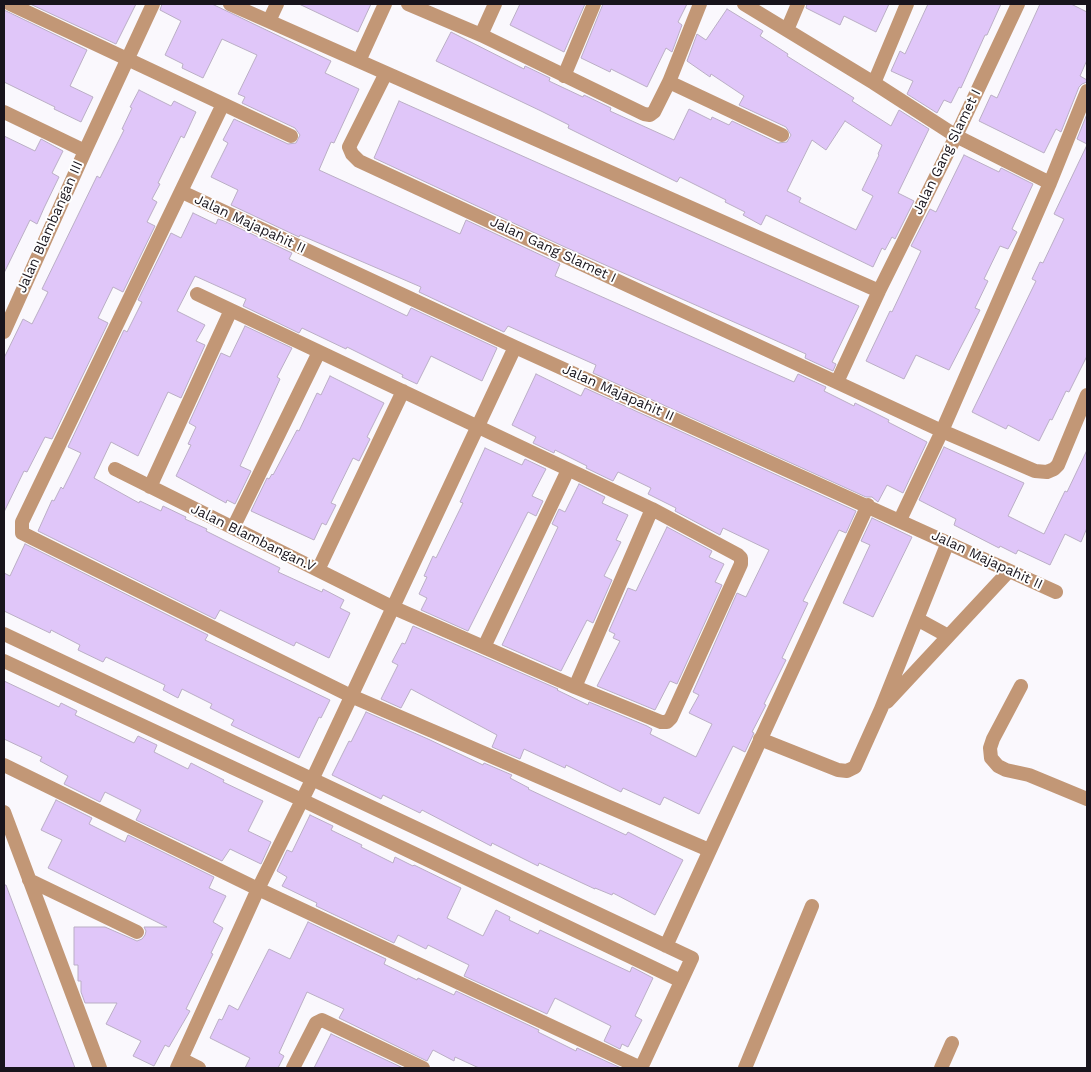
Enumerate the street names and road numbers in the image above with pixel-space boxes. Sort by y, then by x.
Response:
street label: Jalan Gang Slamet I [909,87,985,217]
street label: Jalan Blambangan III [13,158,87,296]
street label: Jalan Majapahit II [192,191,308,257]
street label: Jalan Gang Slamet I [487,213,619,287]
street label: Jalan Majapahit II [559,361,677,425]
street label: Jalan Blambangan.V [188,501,318,575]
street label: Jalan Majapahit II [929,527,1045,593]

